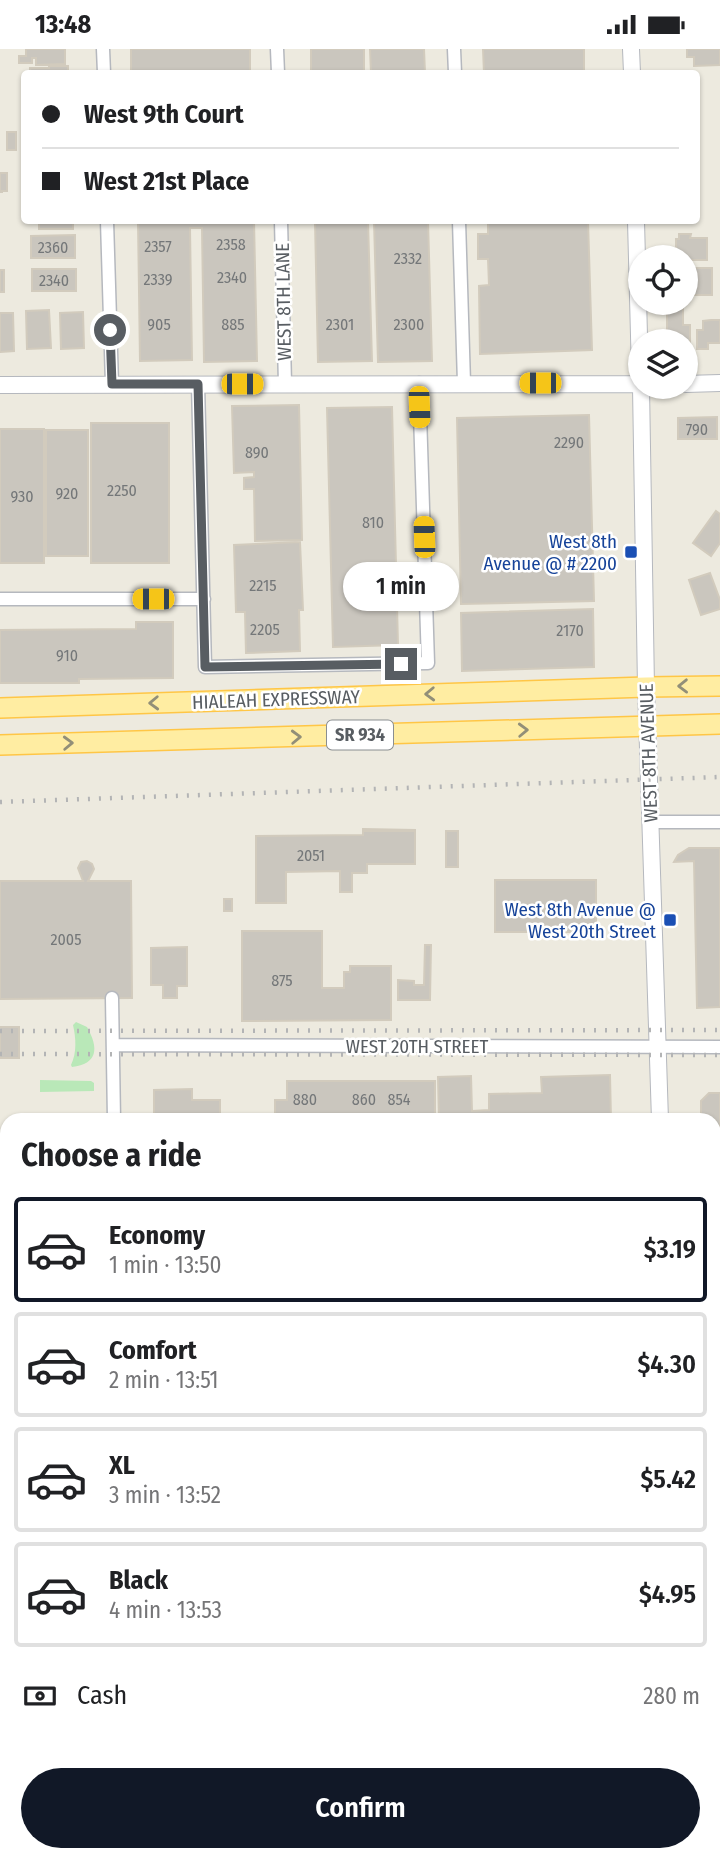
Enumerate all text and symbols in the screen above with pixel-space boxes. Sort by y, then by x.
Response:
text: 13:48 [35,9,91,40]
text: West 9th Court [84,99,244,130]
text: West 21st Place [84,166,249,197]
house number: 2358 [216,235,246,254]
house number: 2357 [144,237,172,256]
house number: 2360 [38,238,68,257]
street label: WEST 8TH LANE [271,243,296,361]
map controls [628,245,698,399]
button: locate [628,245,698,315]
house number: 2332 [394,249,422,268]
house number: 2340 [217,268,247,287]
house number: 2339 [143,270,173,289]
house number: 2340 [39,271,69,290]
route start [94,314,126,346]
house number: 905 [147,315,171,334]
house number: 885 [221,315,245,334]
house number: 2301 [326,315,354,334]
house number: 2300 [394,315,424,334]
button: layers [628,329,698,399]
car [520,373,562,394]
car [222,374,264,395]
car [408,386,431,428]
house number: 790 [686,420,708,439]
house number: 2290 [554,433,584,452]
house number: 890 [245,443,269,462]
house number: 2250 [107,481,137,500]
house number: 920 [56,484,78,503]
house number: 930 [10,487,34,506]
house number: 810 [362,513,384,532]
car [413,516,436,558]
place label: West 8th Avenue @ # 2200 [483,530,617,575]
marker: West 8th Avenue @ # 2200 [623,544,639,560]
callout: 1 min [343,563,459,611]
text: 1 min [376,572,426,600]
house number: 2215 [249,576,277,595]
car [133,589,175,610]
house number: 2205 [250,620,280,639]
house number: 2170 [556,621,584,640]
house number: 910 [56,646,78,665]
route end [385,648,417,680]
one-way arrow [677,678,688,694]
street label: WEST 8TH AVENUE [635,683,662,823]
street label: HIALEAH EXPRESSWAY [192,685,361,714]
one-way arrow [425,686,436,701]
one-way arrow [148,695,159,710]
road number: SR 934 [327,721,393,749]
one-way arrow [518,723,529,738]
one-way arrow [290,729,301,744]
one-way arrow [63,735,74,750]
house number: 2051 [297,846,325,865]
place label: West 8th Avenue @ West 20th Street [504,898,657,943]
marker: West 8th Avenue @ West 20th Street [662,912,678,928]
house number: 2005 [50,930,82,949]
house number: 875 [271,971,293,990]
street label: WEST 20TH STREET [346,1035,488,1058]
house number: 880 [293,1090,317,1109]
house number: 860 [352,1090,376,1109]
house number: 854 [387,1090,411,1109]
text: Choose a ride [21,1136,202,1174]
icon: car [25,1218,88,1281]
text: Economy [109,1220,205,1251]
text: $3.19 [644,1234,696,1265]
text: 1 min · 13:50 [109,1251,222,1279]
icon: car [25,1333,88,1396]
text: Comfort [109,1335,197,1366]
text: $4.30 [638,1349,696,1380]
text: 2 min · 13:51 [109,1366,219,1394]
icon: car [25,1448,88,1511]
text: XL [109,1450,135,1481]
text: $5.42 [641,1464,696,1495]
text: 3 min · 13:52 [109,1481,221,1509]
icon: car [25,1563,88,1626]
text: Black [109,1565,168,1596]
text: $4.95 [639,1579,696,1610]
text: 4 min · 13:53 [109,1596,222,1624]
icon: cash [21,1677,59,1715]
text: Cash [77,1680,127,1711]
text: 280 m [643,1682,700,1710]
button: Confirm [21,1768,700,1848]

